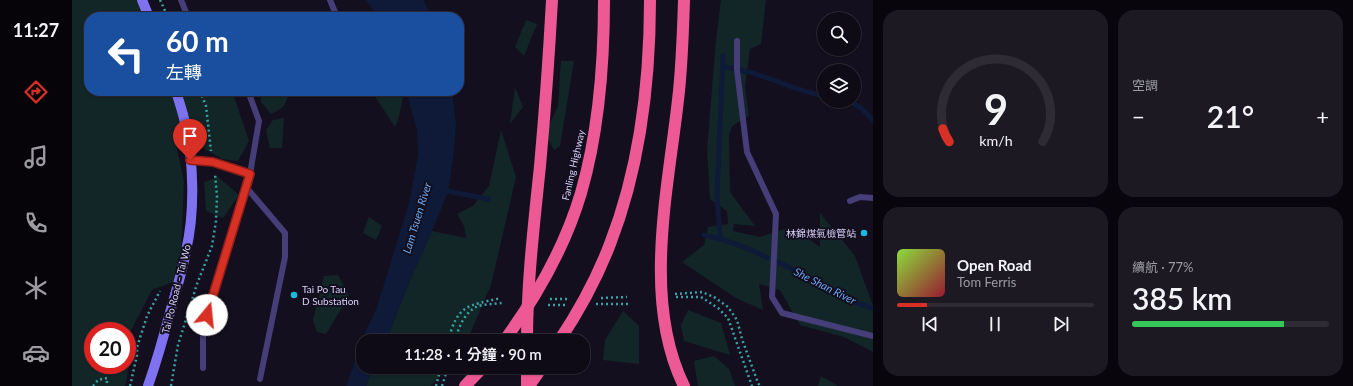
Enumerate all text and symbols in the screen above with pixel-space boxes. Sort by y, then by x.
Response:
map controls [817,12,861,108]
button: search [817,12,861,56]
text: 11:27 [13,19,59,41]
text: 60 m [166,24,229,58]
icon: left [100,28,152,80]
text: 左轉 [166,61,202,83]
button: layers [817,64,861,108]
text: 空調 [1132,77,1158,93]
icon: directions [22,78,50,106]
text: 9 [983,83,1008,133]
text: 21° [1207,98,1254,134]
text: − [1132,103,1145,130]
text: + [1316,103,1329,130]
pin [173,119,207,160]
icon: arrive [179,125,201,147]
street label: Fanling Highway [559,128,587,201]
text: km/h [979,131,1012,148]
icon: music [22,143,50,171]
water label: Lam Tsuen River [400,181,434,255]
icon: phone [22,209,50,237]
place label: 林錦煤氣檢管站 [786,227,856,239]
marker: 林錦煤氣檢管站 [859,228,869,238]
street label: Tai Po Road – Tai Wo [159,243,193,335]
text: Open Road [957,256,1032,274]
text: 續航 · 77% [1132,259,1194,275]
water label: She Shan River [792,264,858,307]
icon: climate [22,274,50,302]
text: Tom Ferris [957,274,1016,290]
text: 385 km [1132,280,1232,316]
place label: Tai Po Tau D Substation [302,283,359,307]
marker: Tai Po Tau D Substation [289,290,299,300]
position arrow [186,294,228,336]
icon: previous [919,313,941,335]
icon: pause [984,313,1006,335]
icon: next [1050,313,1072,335]
speed limit sign: 20 [84,322,136,374]
icon: car [22,339,50,367]
text: 11:28 · 1 分鐘 · 90 m [404,345,542,363]

